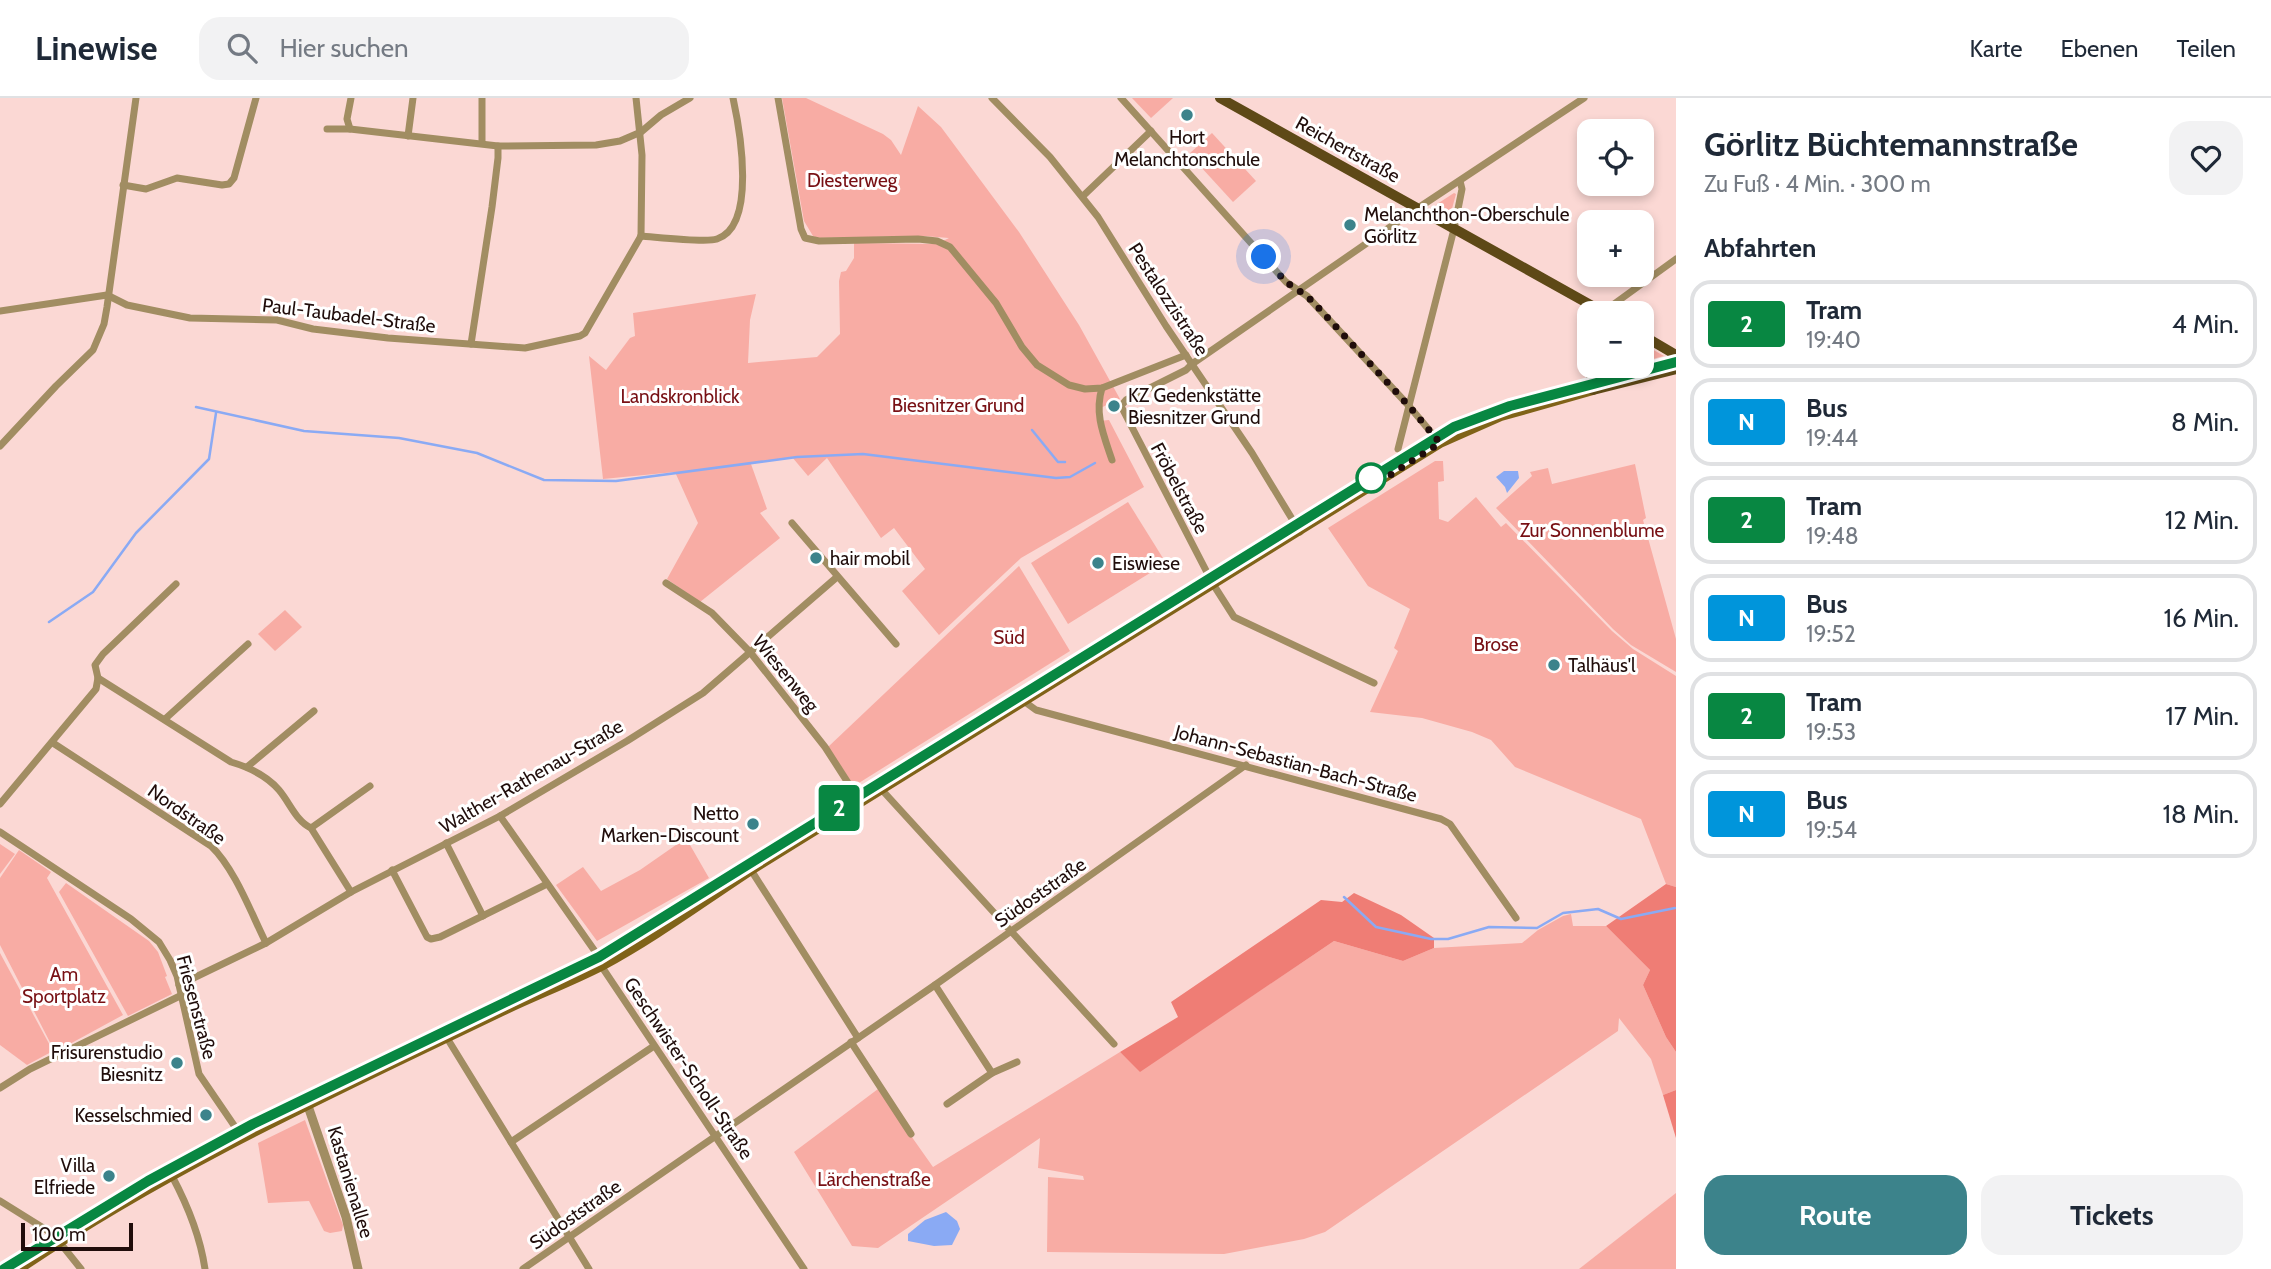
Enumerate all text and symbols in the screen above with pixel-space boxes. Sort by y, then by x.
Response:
search box [199,17,689,80]
text: Linewise [35,28,157,68]
icon: search [223,29,261,67]
text: Hier suchen [279,32,409,64]
text: Karte [1969,34,2022,63]
text: Ebenen [2060,34,2138,63]
text: Teilen [2176,34,2236,63]
marker: Hort Melanchtonschule [1179,107,1195,123]
street label: Reichertstraße [1292,111,1404,188]
map controls [1577,119,1654,378]
button: locate [1577,119,1654,196]
button: heart [2169,121,2243,195]
text: Görlitz Büchtemannstraße [1704,124,2078,164]
place label: Hort Melanchtonschule [1114,126,1260,171]
park label: Diesterweg [807,169,898,192]
text: Zu Fuß · 4 Min. · 300 m [1704,170,1931,198]
place label: Melanchthon-Oberschule Görlitz [1364,203,1570,248]
button: + [1577,210,1654,287]
marker: Melanchthon-Oberschule Görlitz [1342,217,1358,233]
text: Abfahrten [1704,232,1816,264]
street label: Pestalozzistraße [1123,238,1214,360]
your location [1246,239,1281,274]
street label: Paul-Taubadel-Straße [261,293,437,338]
text: Tram [1806,294,1862,326]
button: − [1577,301,1654,378]
text: 4 Min. [2172,308,2239,340]
text: 2 [1740,309,1753,338]
text: 19:40 [1806,326,1861,354]
place label: KZ Gedenkstätte Biesnitzer Grund [1128,384,1261,429]
park label: Landskronblick [620,385,740,408]
text: Bus [1806,392,1847,424]
park label: Biesnitzer Grund [892,394,1024,417]
marker: KZ Gedenkstätte Biesnitzer Grund [1106,398,1122,414]
text: 8 Min. [2171,406,2239,438]
text: N [1738,407,1755,436]
text: 19:44 [1806,424,1858,452]
street label: Fröbelstraße [1146,439,1213,538]
unlabelled marker [1356,463,1386,493]
text: Tram [1806,490,1862,522]
text: 12 Min. [2165,504,2239,536]
text: 2 [1740,505,1753,534]
park label: Zur Sonnenblume [1520,519,1665,542]
text: 19:48 [1806,522,1859,550]
place label: hair mobil [830,547,910,570]
marker: hair mobil [808,550,824,566]
place label: Eiswiese [1112,552,1180,575]
marker: Eiswiese [1090,555,1106,571]
text: Bus [1806,588,1847,620]
text: 16 Min. [2164,602,2239,634]
text: N [1738,603,1755,632]
text: 19:52 [1806,620,1856,648]
park label: Süd [993,626,1025,649]
street label: Wiesenweg [748,630,824,717]
park label: Brose [1473,633,1519,656]
place label: Talhäus'l [1568,654,1636,677]
marker: Talhäus'l [1546,657,1562,673]
text: Tram [1806,686,1862,718]
text: 17 Min. [2165,700,2239,732]
text: 2 [1740,701,1753,730]
street label: Walther-Rathenau-Straße [436,714,627,838]
text: 19:53 [1806,718,1856,746]
street label: Johann-Sebastian-Bach-Straße [1171,720,1420,807]
street label: Nordstraße [143,779,230,850]
text: Bus [1806,784,1847,816]
line badge: 2 [816,785,862,831]
text: 2 [833,793,845,822]
text: 18 Min. [2163,798,2239,830]
text: N [1738,799,1755,828]
place label: Netto Marken-Discount [601,802,740,847]
marker: Netto Marken-Discount [745,816,761,832]
text: 19:54 [1806,816,1857,844]
street label: Südoststraße [990,852,1091,932]
street label: Friesenstraße [172,953,222,1062]
park label: Am Sportplatz [22,963,106,1008]
street label: Geschwister-Scholl-Straße [619,973,758,1164]
place label: Frisurenstudio Biesnitz [51,1041,163,1086]
marker: Frisurenstudio Biesnitz [169,1055,185,1071]
place label: Kesselschmied [74,1104,192,1127]
marker: Kesselschmied [198,1107,214,1123]
street label: Kastanienallee [323,1123,379,1241]
place label: Villa Elfriede [34,1154,95,1199]
marker: Villa Elfriede [101,1168,117,1184]
park label: Lärchenstraße [817,1168,931,1191]
street label: Südoststraße [525,1174,626,1254]
button: Route [1704,1175,1967,1255]
button: Tickets [1981,1175,2243,1255]
scale bar [21,1220,133,1252]
text: 100 m [32,1223,86,1246]

